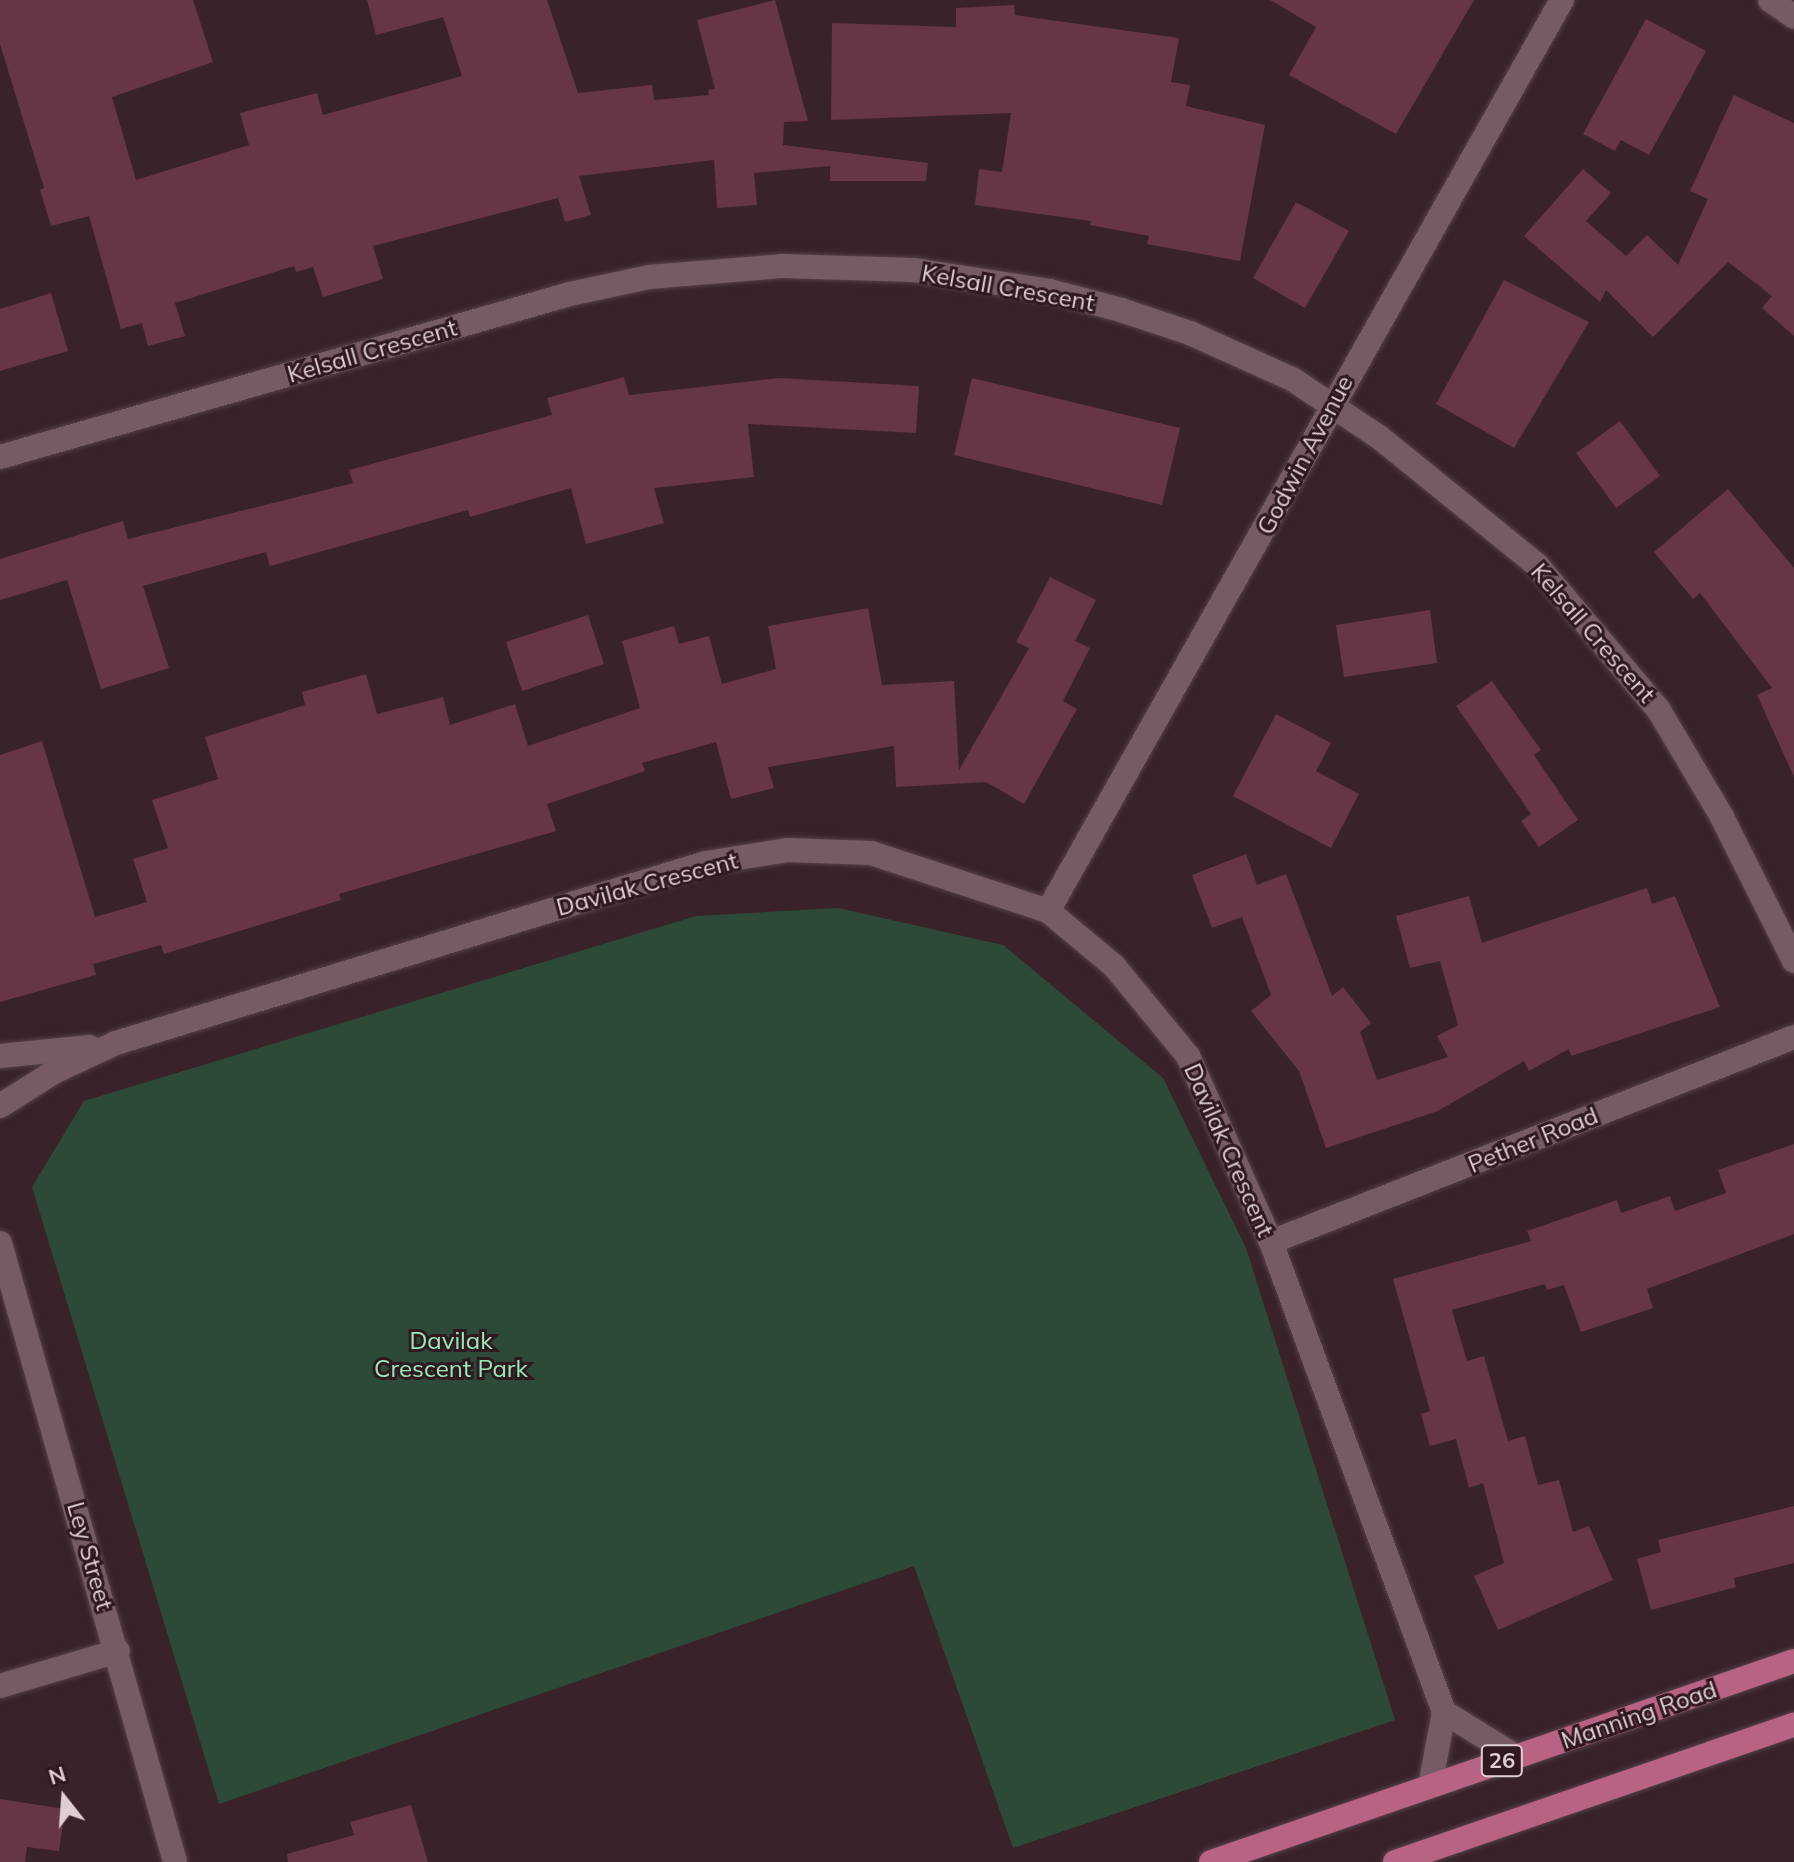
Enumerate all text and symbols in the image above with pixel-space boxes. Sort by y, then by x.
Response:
street label: Kelsall Crescent [919,259,1097,317]
street label: Kelsall Crescent [284,313,460,389]
street label: Godwin Avenue [1251,370,1359,540]
street label: Kelsall Crescent [1525,558,1661,708]
street label: Davilak Crescent [553,846,741,922]
street label: Davilak Crescent [1178,1059,1280,1241]
street label: Pether Road [1464,1101,1602,1179]
park label: Davilak Crescent Park [374,1327,528,1383]
street label: Ley Street [61,1499,119,1613]
street label: Manning Road [1558,1675,1720,1755]
road number: 26 [1480,1743,1524,1779]
north arrow [24,1758,104,1838]
text: N [45,1759,69,1791]

